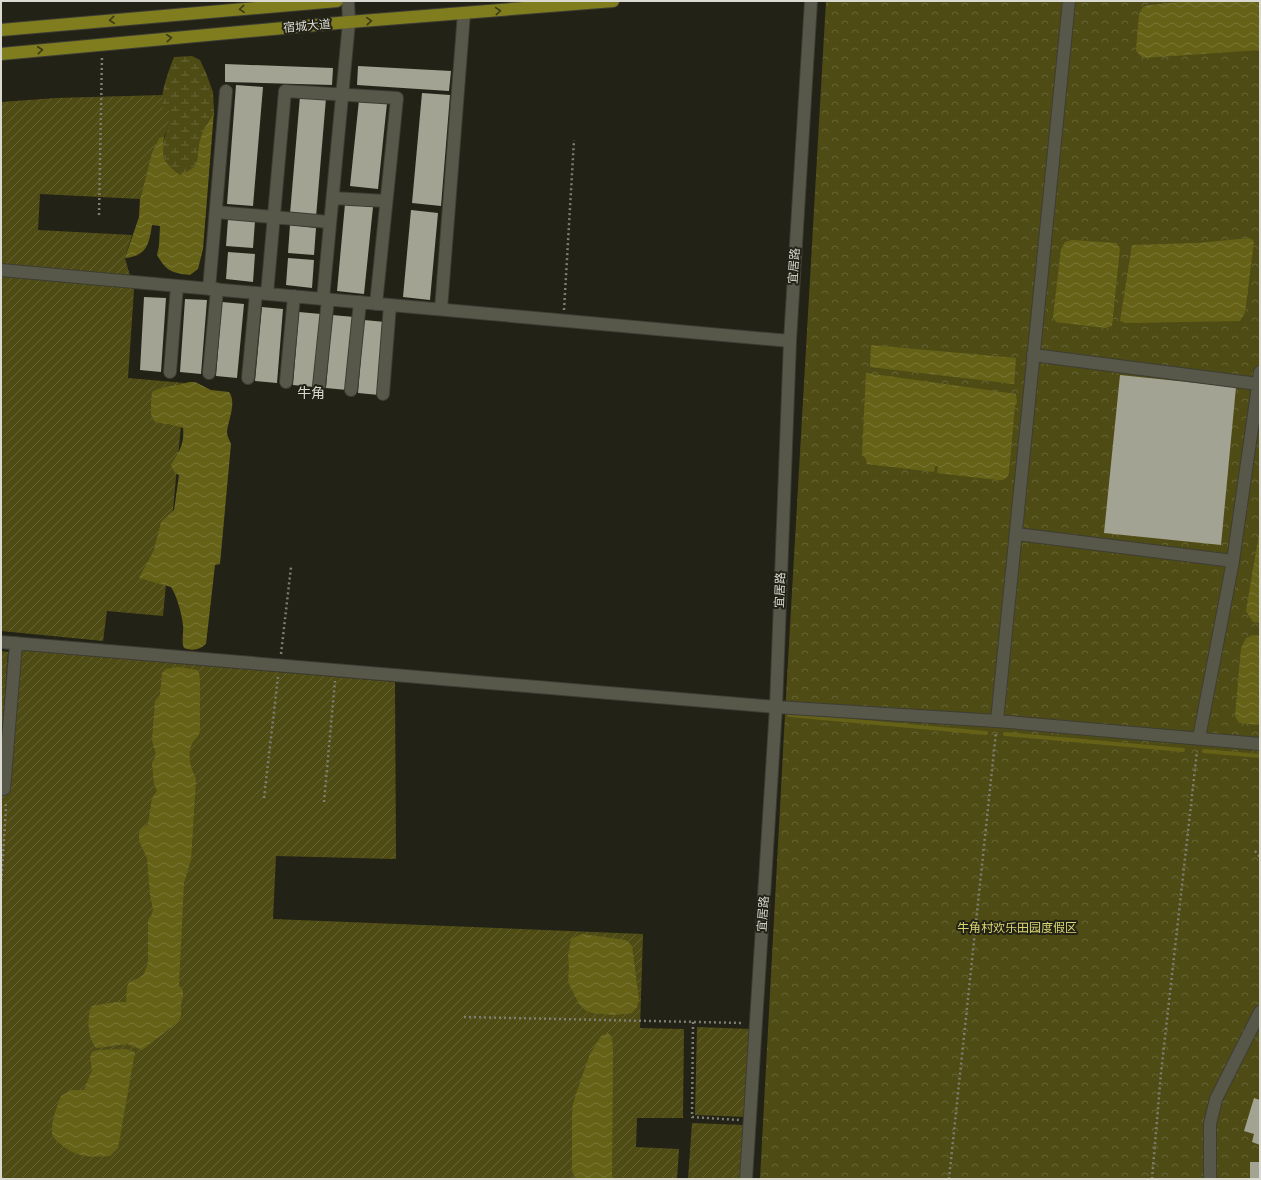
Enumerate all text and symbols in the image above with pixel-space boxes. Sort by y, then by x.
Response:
one-way arrow [239,5,245,14]
one-way arrow [495,6,501,15]
one-way arrow [109,16,115,25]
street label: 宿城大道 [282,16,332,35]
one-way arrow [365,16,372,25]
one-way arrow [166,34,172,43]
one-way arrow [37,46,43,55]
street label: 宜居路 [785,247,802,284]
district label: 牛角 [297,384,325,401]
street label: 宜居路 [771,572,788,608]
street label: 宜居路 [754,895,771,932]
park label: 牛角村欢乐田园度假区 [957,920,1077,935]

